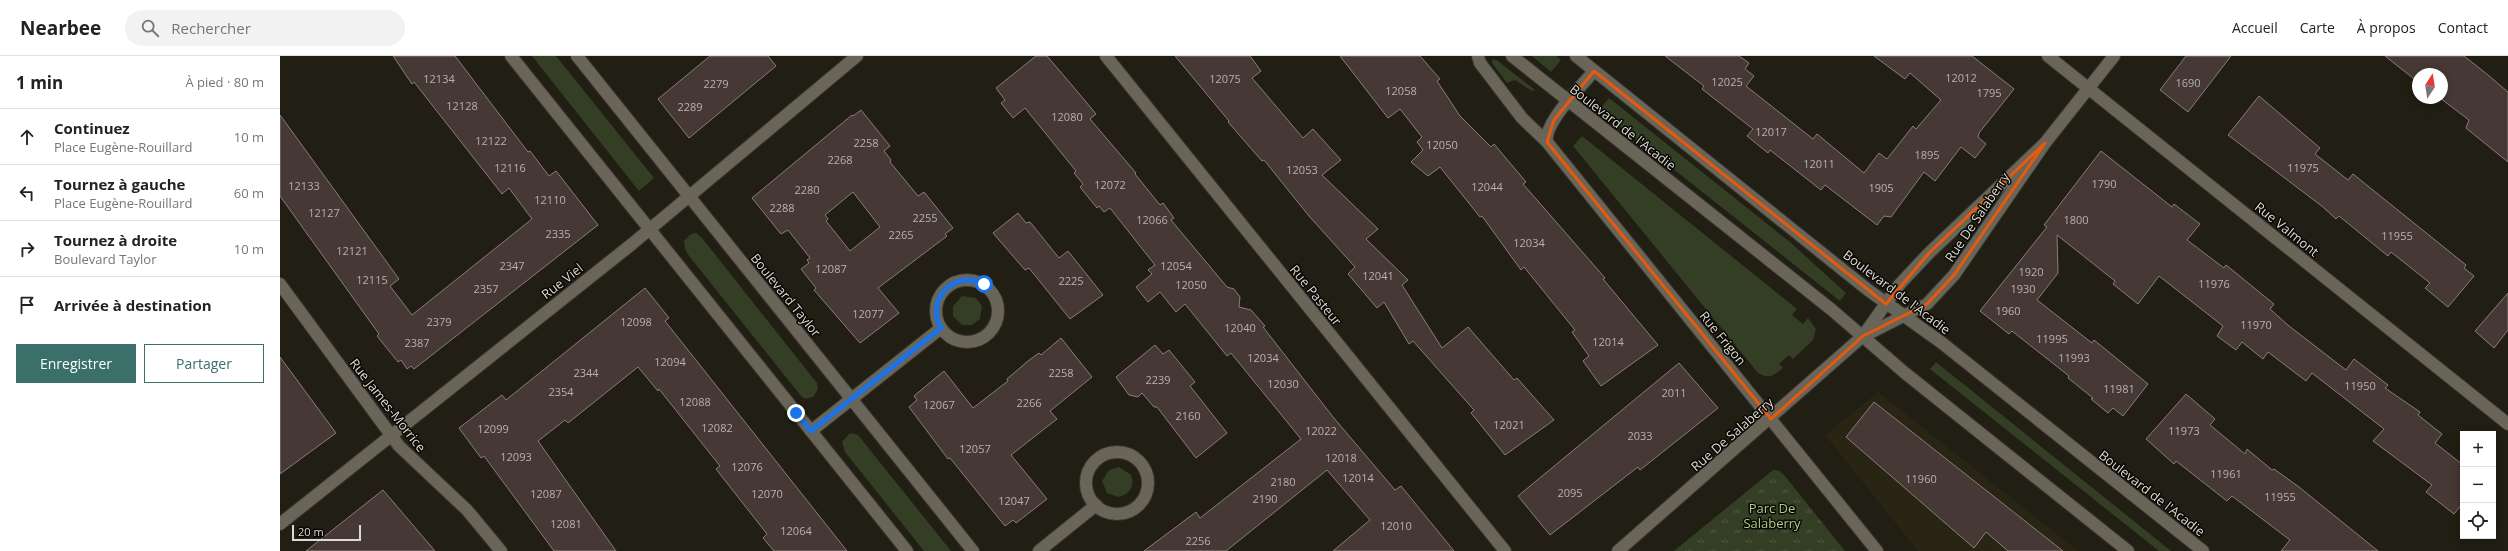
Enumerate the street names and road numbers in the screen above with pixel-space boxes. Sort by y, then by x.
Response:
street label: Boulevard de l'Acadie [1566,80,1680,174]
street label: Rue De Salaberry [1940,168,2014,265]
street label: Rue Valmont [2251,198,2323,261]
street label: Boulevard de l'Acadie [1840,246,1954,338]
street label: Boulevard Taylor [747,250,826,341]
street label: Rue Viel [537,259,587,303]
street label: Rue Pasteur [1286,261,1346,330]
street label: Rue Frigon [1696,307,1750,369]
street label: Rue James-Morrice [346,355,430,455]
street label: Rue De Salaberry [1687,393,1778,475]
street label: Boulevard de l'Acadie [2095,446,2209,540]

